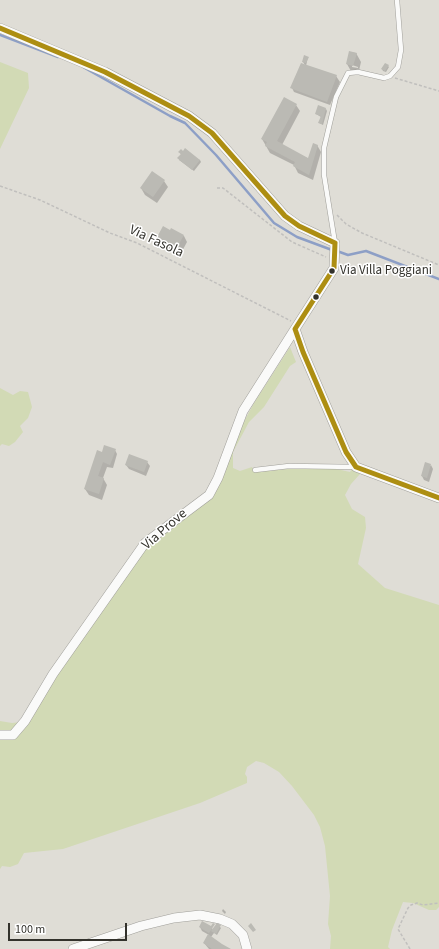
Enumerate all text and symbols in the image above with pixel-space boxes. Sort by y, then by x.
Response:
street label: Via Fasola [126,222,186,262]
place label: Via Villa Poggiani [340,263,432,279]
marker: Via Villa Poggiani [327,266,337,276]
unlabelled marker [311,292,321,302]
street label: Via Prove [139,506,191,554]
scale bar [10,915,129,941]
text: 100 m [15,921,45,938]

